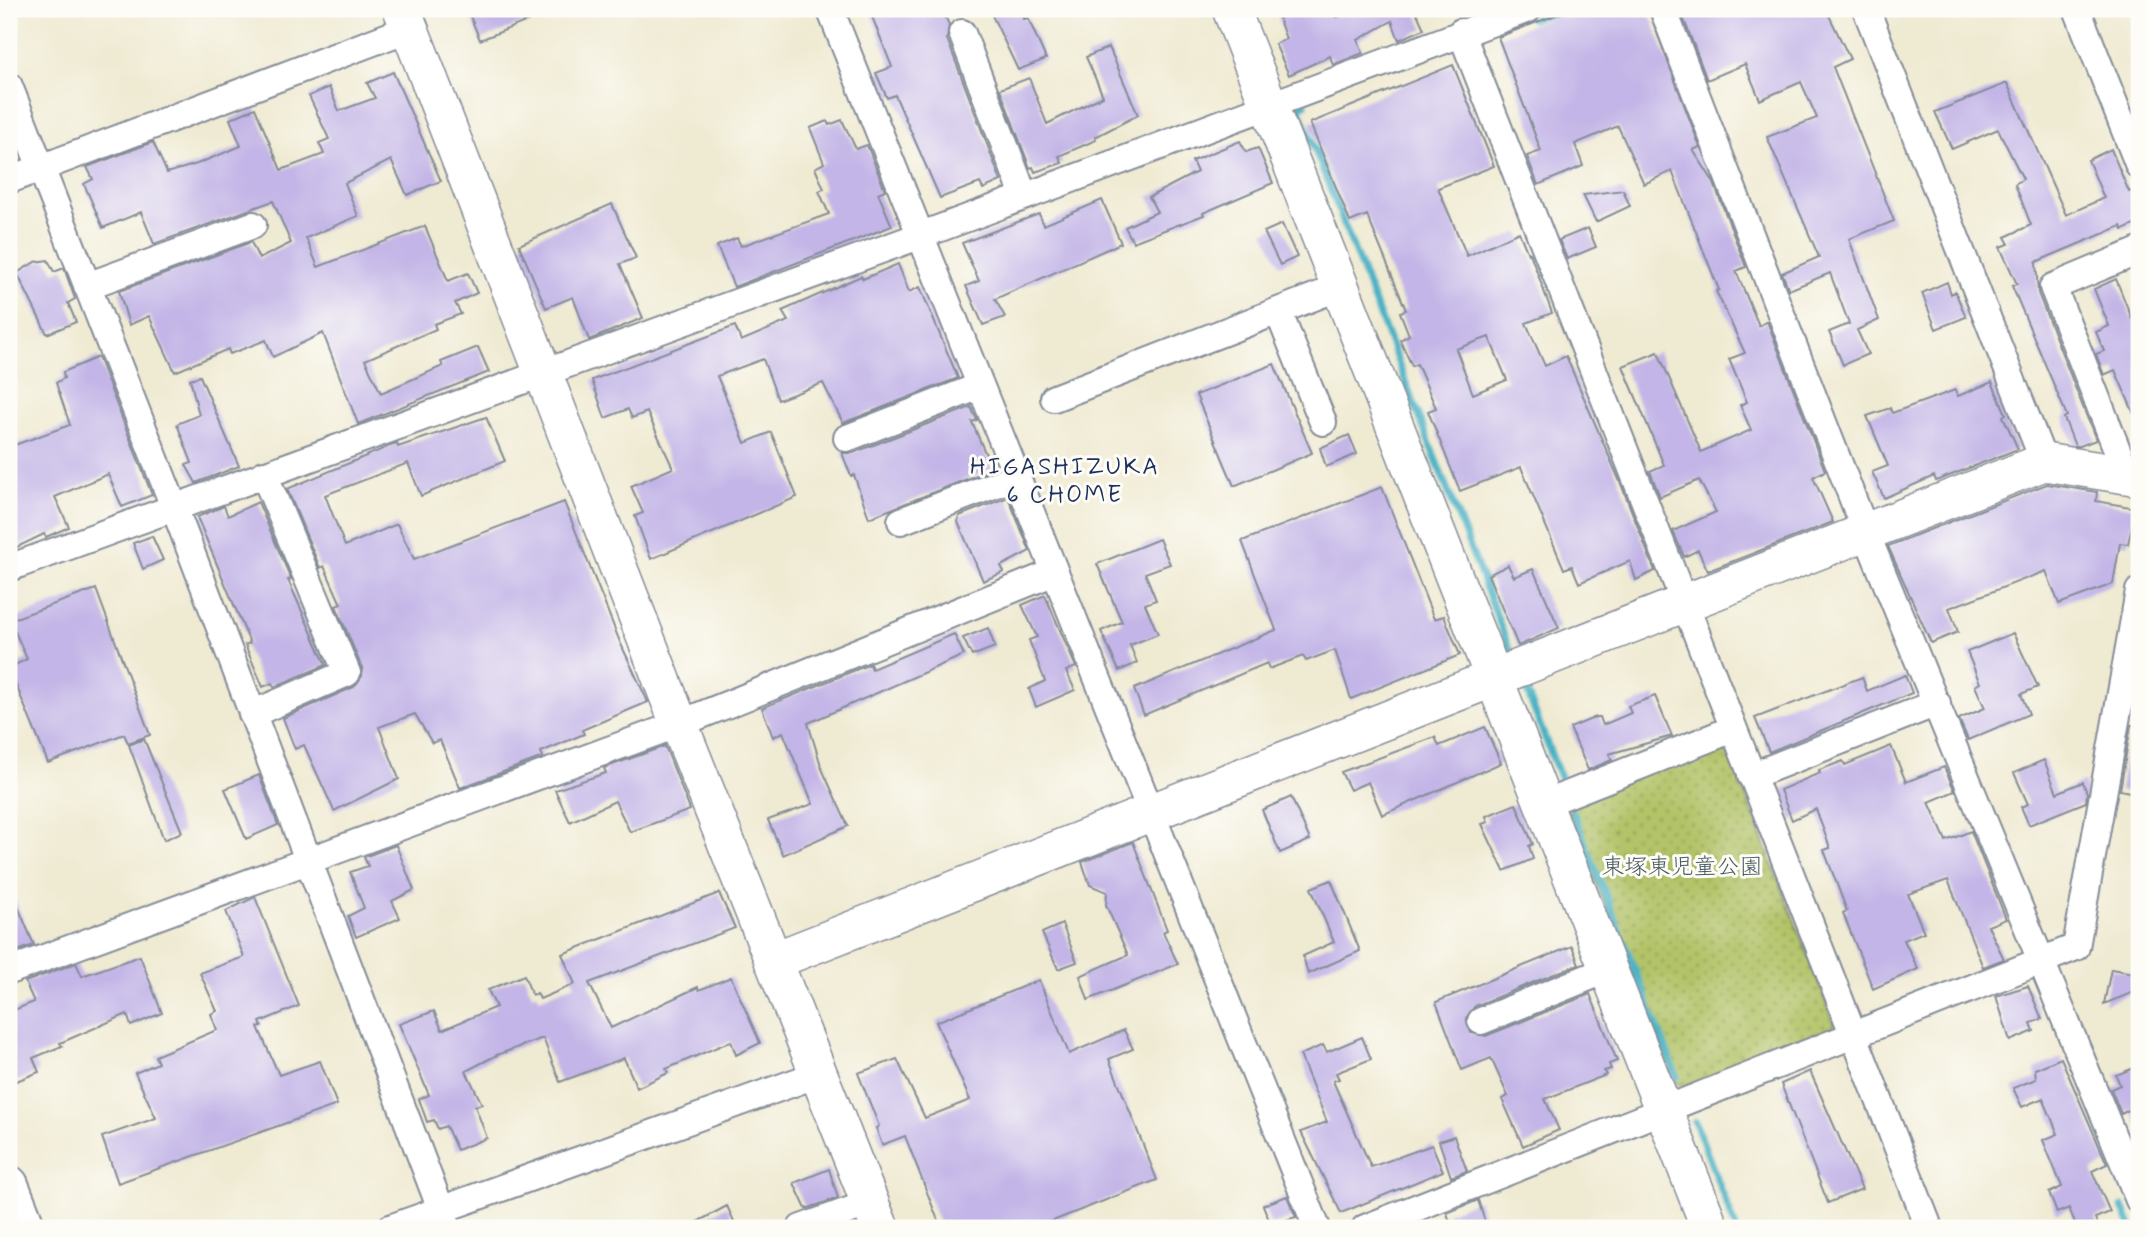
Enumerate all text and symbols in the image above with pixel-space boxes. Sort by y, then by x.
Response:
district label: HIGASHIZUKA 6 CHOME [970,452,1160,511]
park label: 東塚東児童公園 [1602,853,1763,883]

